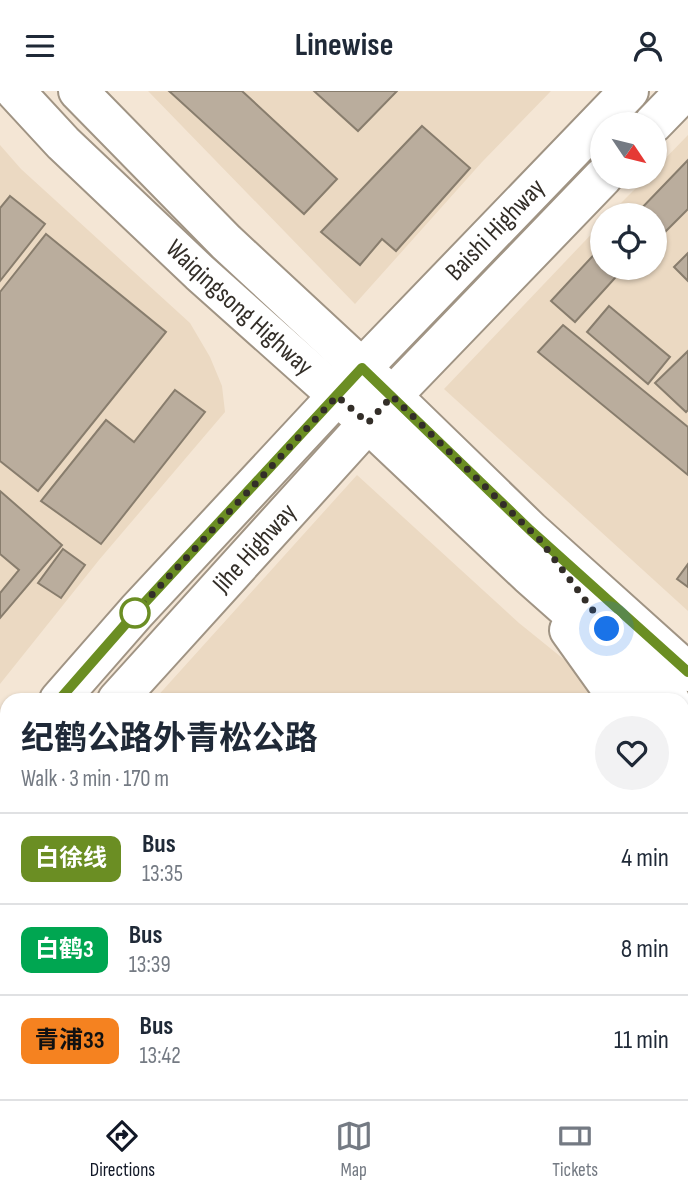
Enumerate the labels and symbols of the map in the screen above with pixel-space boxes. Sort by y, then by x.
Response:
north arrow [590,112,667,189]
street label: Baishi Highway [439,172,551,287]
street label: Waiqingsong Highway [159,233,319,382]
street label: Jihe Highway [206,497,303,600]
unlabelled marker [120,598,150,628]
your location [589,611,624,646]

